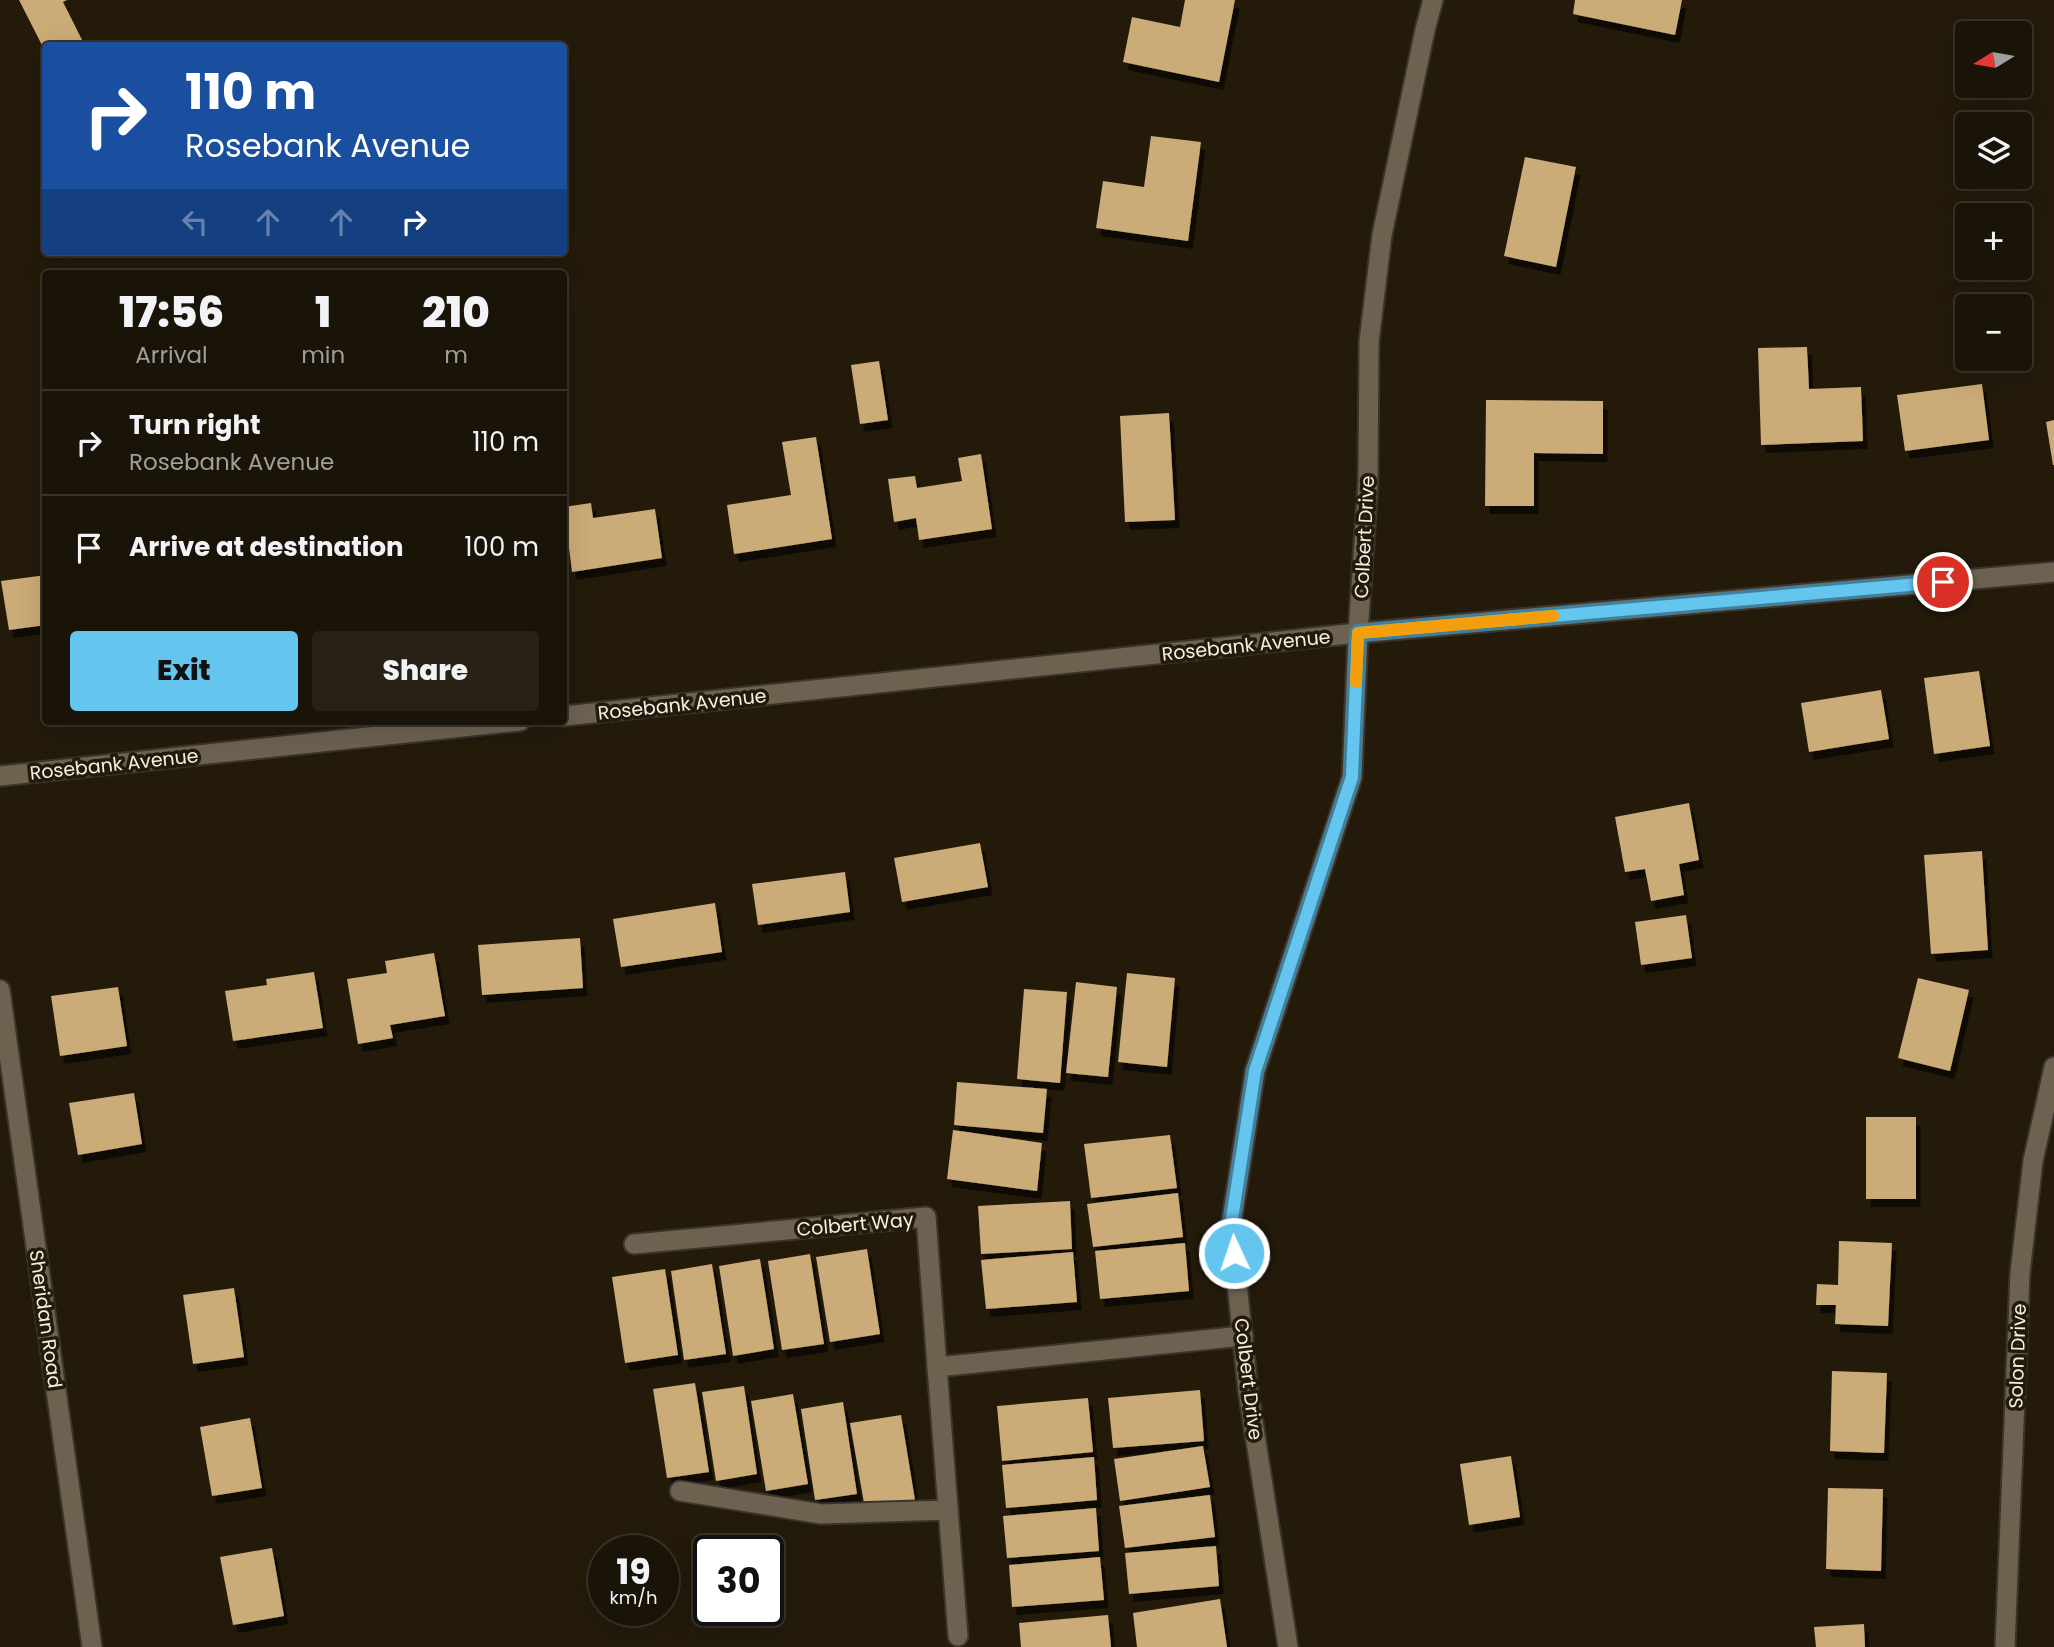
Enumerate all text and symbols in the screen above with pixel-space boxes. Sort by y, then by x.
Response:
north arrow [1955,21,2032,98]
map controls [1955,21,2032,371]
text: 110 m [185,58,316,126]
icon: right [70,70,161,161]
button: layers [1955,112,2032,189]
text: Rosebank Avenue [185,123,470,168]
icon: left [176,203,214,241]
icon: ahead [249,203,287,241]
icon: ahead [322,203,360,241]
icon: right [395,203,433,241]
button: + [1955,203,2032,280]
text: 17:56 [119,283,224,342]
text: 1 [315,283,331,342]
text: 210 [422,283,490,342]
button: − [1955,294,2032,371]
text: Arrival [135,339,208,371]
text: min [301,339,345,371]
text: m [444,339,468,371]
text: Turn right [129,407,261,443]
icon: right [70,424,108,462]
text: 110 m [472,424,539,460]
text: Rosebank Avenue [129,446,334,478]
street label: Colbert Drive [1348,475,1381,599]
icon: arrive [70,529,108,567]
text: Arrive at destination [129,529,404,565]
text: 100 m [464,529,539,565]
pin [1913,552,1973,612]
icon: arrive [1924,563,1962,601]
street label: Rosebank Avenue [1160,623,1332,668]
button: Exit [70,631,298,711]
button: Share [312,631,539,711]
street label: Rosebank Avenue [596,682,768,727]
street label: Rosebank Avenue [28,742,200,787]
street label: Colbert Way [795,1206,915,1243]
position arrow [1197,1216,1271,1290]
street label: Sheridan Road [22,1248,69,1390]
street label: Solon Drive [2002,1303,2033,1409]
street label: Colbert Drive [1228,1316,1269,1442]
speed limit sign: 30 [693,1535,784,1626]
text: 19 [616,1547,651,1596]
text: km/h [610,1585,657,1610]

